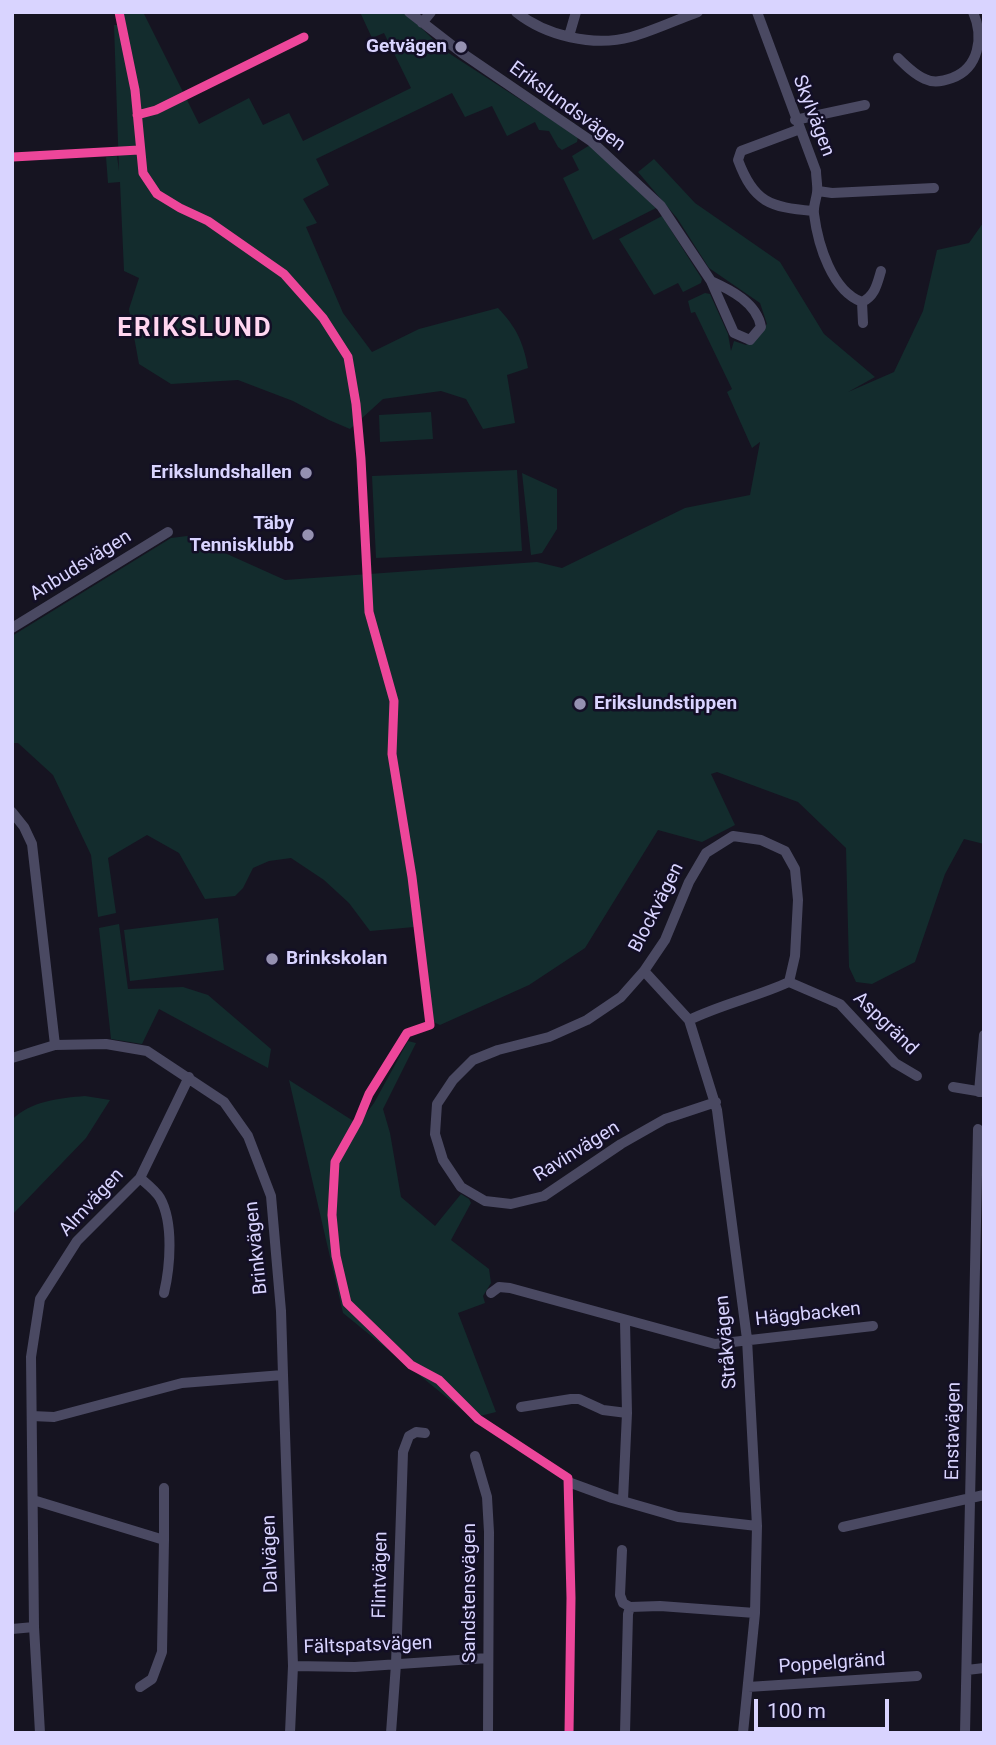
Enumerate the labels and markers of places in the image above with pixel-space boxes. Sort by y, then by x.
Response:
place label: Getvägen [366,36,447,58]
marker: Getvägen [453,39,469,55]
place label: Erikslundshallen [151,462,292,484]
marker: Erikslundshallen [298,465,314,481]
place label: Täby Tennisklubb [190,513,294,557]
marker: Täby Tennisklubb [300,527,316,543]
place label: Erikslundstippen [594,693,737,715]
marker: Erikslundstippen [572,696,588,712]
place label: Brinkskolan [286,948,387,970]
marker: Brinkskolan [264,951,280,967]

